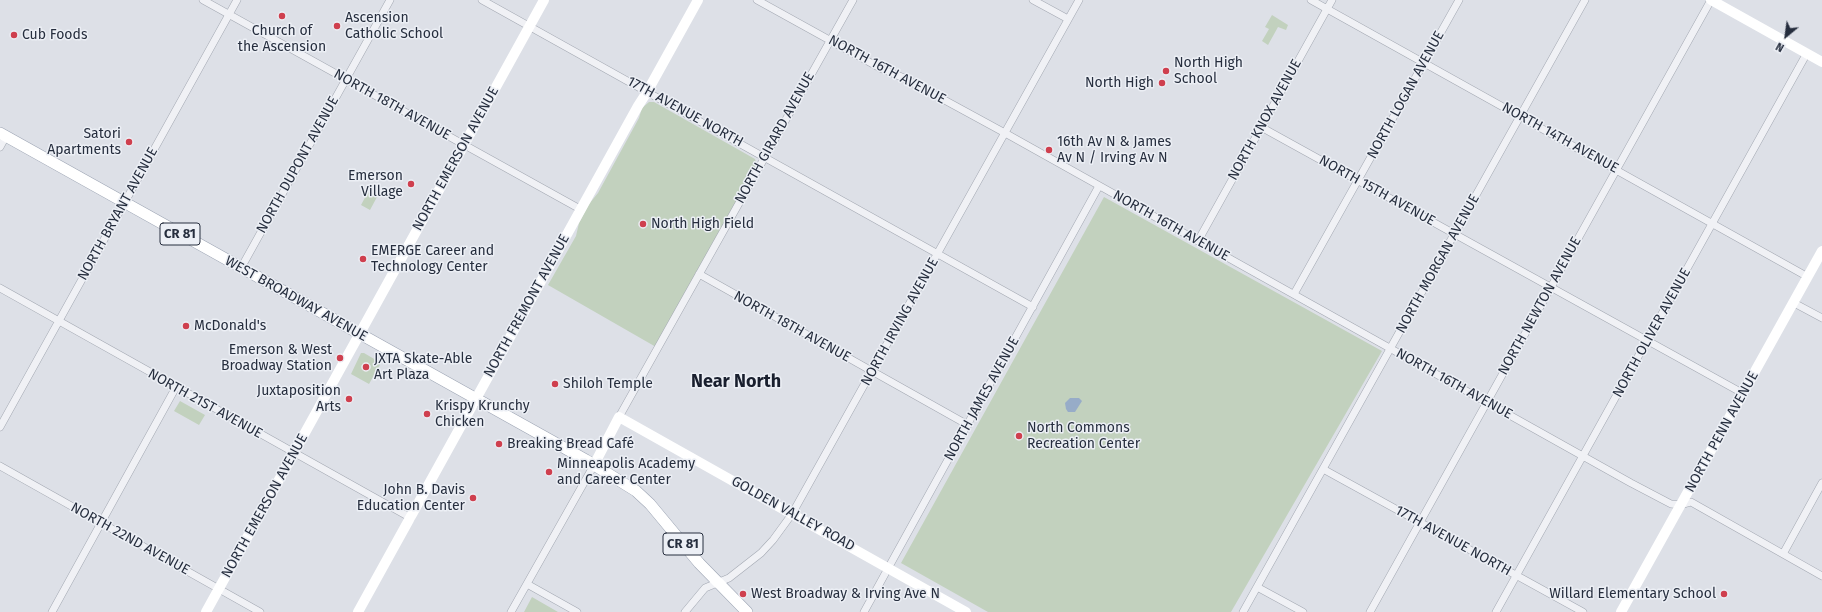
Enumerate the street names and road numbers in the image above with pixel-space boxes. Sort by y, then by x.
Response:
street label: NORTH LOGAN AVENUE [1364,28,1448,162]
street label: NORTH 16TH AVENUE [825,32,949,108]
street label: NORTH KNOX AVENUE [1225,56,1305,184]
street label: NORTH 18TH AVENUE [331,66,453,144]
street label: NORTH GIRARD AVENUE [732,69,818,207]
street label: 17TH AVENUE NORTH [624,73,746,151]
street label: NORTH EMERSON AVENUE [409,84,503,234]
street label: NORTH DUPONT AVENUE [253,94,343,236]
street label: NORTH 14TH AVENUE [1499,99,1621,177]
street label: NORTH BRYANT AVENUE [74,145,162,283]
street label: NORTH 15TH AVENUE [1316,152,1438,230]
street label: NORTH 16TH AVENUE [1110,187,1232,265]
street label: NORTH MORGAN AVENUE [1393,192,1483,336]
road number: CR 81 [160,223,200,245]
street label: NORTH FREMONT AVENUE [481,231,573,381]
street label: NORTH NEWTON AVENUE [1495,234,1585,378]
street label: WEST BROADWAY AVENUE [222,253,370,345]
street label: NORTH IRVING AVENUE [858,255,942,389]
street label: NORTH OLIVER AVENUE [1609,265,1695,401]
street label: NORTH 18TH AVENUE [731,288,853,366]
street label: NORTH JAMES AVENUE [941,334,1023,464]
street label: NORTH 16TH AVENUE [1393,345,1515,423]
street label: NORTH 21ST AVENUE [145,366,265,442]
street label: NORTH PENN AVENUE [1682,369,1762,495]
street label: NORTH EMERSON AVENUE [218,431,312,581]
street label: GOLDEN VALLEY ROAD [728,473,858,555]
street label: NORTH 22ND AVENUE [68,499,192,579]
street label: 17TH AVENUE NORTH [1392,502,1514,580]
road number: CR 81 [663,533,703,555]

